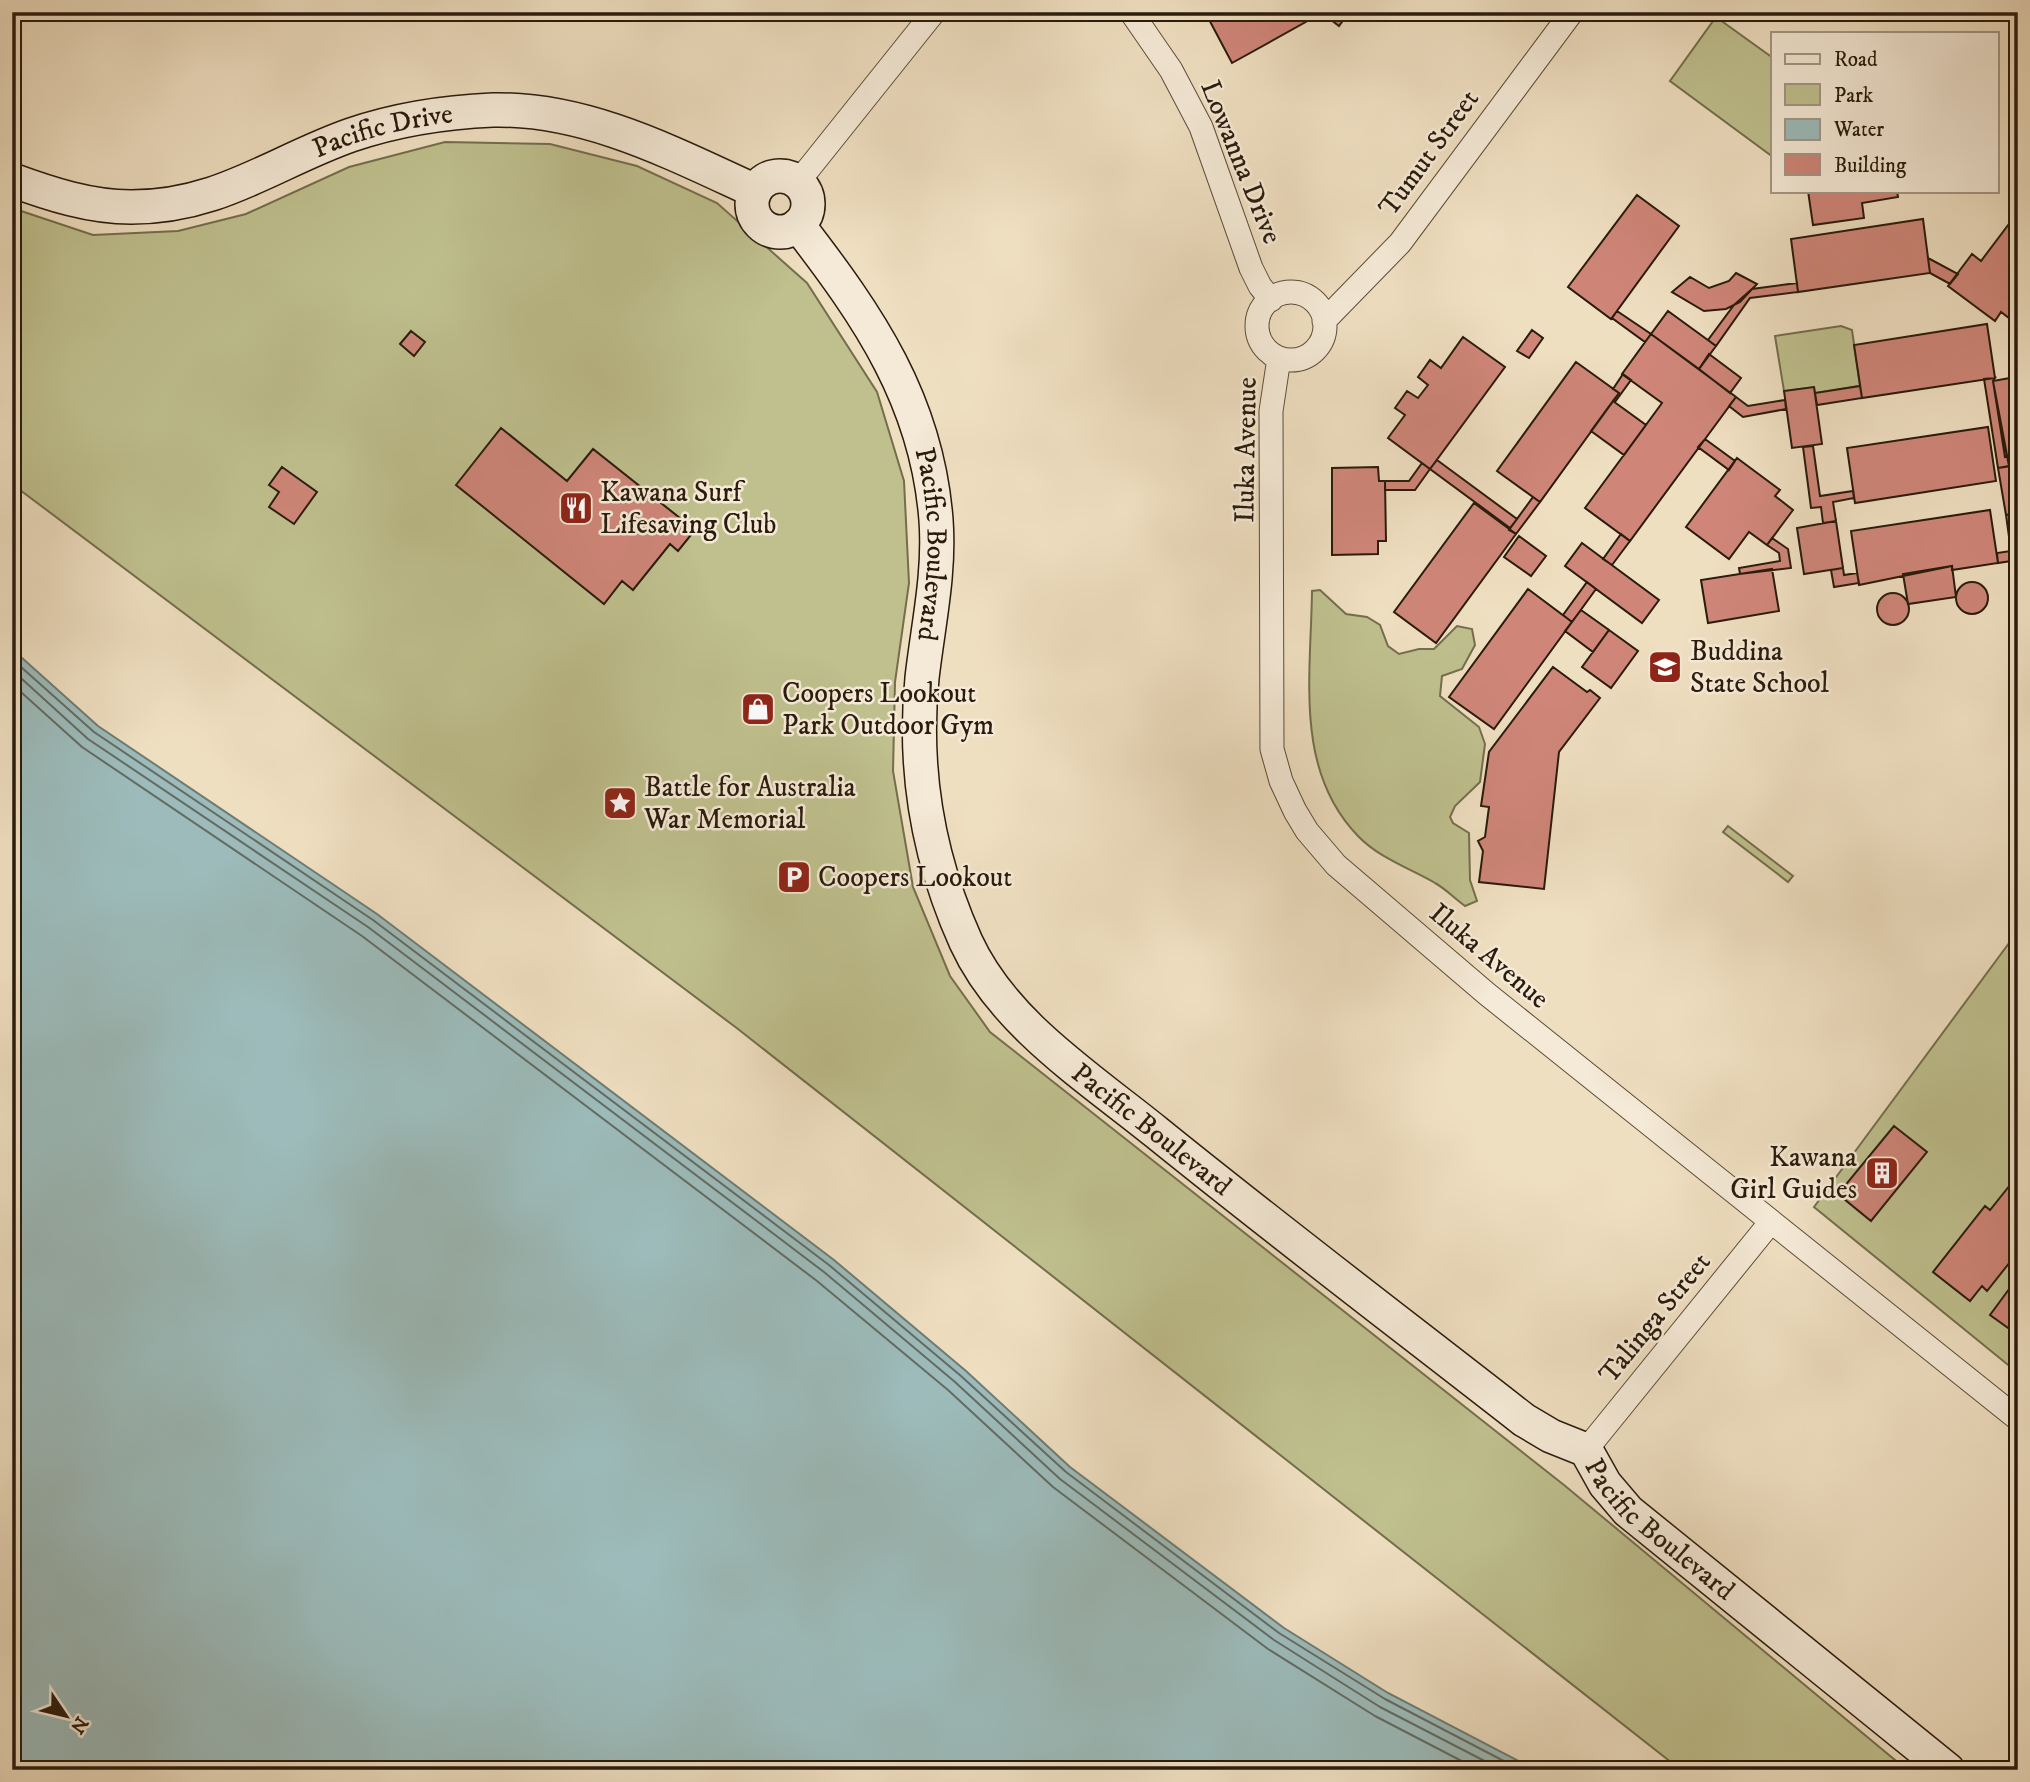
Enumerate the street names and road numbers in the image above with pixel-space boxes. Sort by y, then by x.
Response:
street label: Lowanna Drive [1192,75,1290,249]
street label: Tumut Street [1371,83,1487,223]
street label: Pacific Drive [307,96,454,166]
street label: Iluka Avenue [1227,377,1265,523]
street label: Pacific Boulevard [907,444,954,643]
street label: Iluka Avenue [1422,896,1556,1016]
street label: Pacific Boulevard [1065,1055,1239,1203]
street label: Talinga Street [1591,1245,1719,1391]
street label: Pacific Boulevard [1577,1452,1742,1608]

